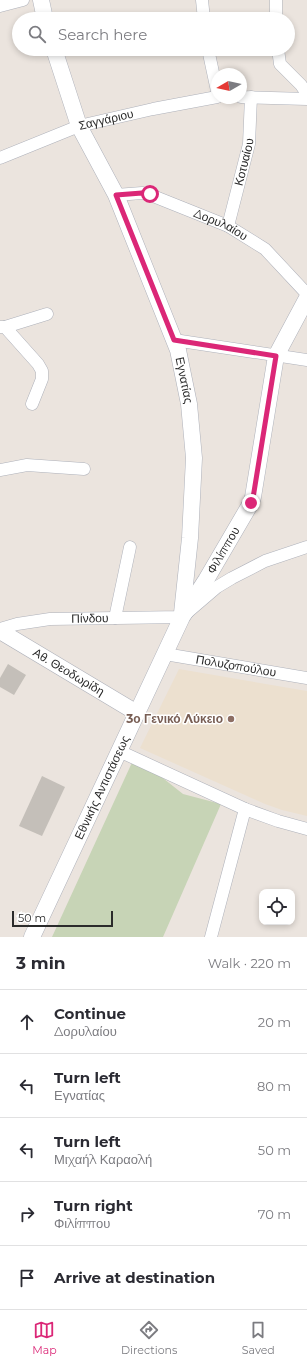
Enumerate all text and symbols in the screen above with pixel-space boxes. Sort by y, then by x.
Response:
search box [12,12,295,56]
icon: search [26,23,48,45]
text: Search here [58,25,147,44]
north arrow [211,68,247,104]
street label: Σαγγάριου [77,106,135,133]
street label: Κοτυαίου [231,138,256,187]
route start [141,185,159,203]
street label: Δορυλαίου [192,205,251,243]
street label: Εγνατίας [173,356,197,405]
route end [242,494,260,512]
street label: Φιλίππου [203,524,243,576]
street label: Πίνδου [71,610,109,626]
street label: Αθ. Θεοδωρίδη [30,644,107,699]
street label: Πολυζοπούλου [195,651,277,680]
place label: 3ο Γενικό Λύκειο [125,711,223,726]
marker: 3ο Γενικό Λύκειο [226,714,236,724]
street label: Εθνικής Αντιστάσεως [71,733,132,842]
map controls [259,889,295,925]
button: locate [259,889,295,925]
scale bar [12,909,113,928]
text: 50 m [18,911,46,925]
text: 3 min [16,953,66,973]
text: Walk · 220 m [208,955,291,971]
text: Continue [54,1004,126,1023]
icon: ahead [16,1011,38,1033]
text: 20 m [258,1014,291,1030]
text: Δορυλαίου [54,1023,117,1039]
text: Turn left [54,1068,121,1087]
icon: left [16,1075,38,1097]
text: 80 m [257,1078,291,1094]
text: Εγνατίας [54,1087,105,1103]
text: Turn left [54,1132,121,1151]
icon: left [16,1139,38,1161]
text: 50 m [258,1142,291,1158]
text: Μιχαήλ Καραολή [54,1151,152,1167]
text: Turn right [54,1196,133,1215]
icon: right [16,1203,38,1225]
text: 70 m [258,1206,291,1222]
text: Φιλίππου [54,1215,110,1231]
icon: arrive [16,1267,38,1289]
text: Arrive at destination [54,1268,215,1287]
tab: Map [32,1319,57,1357]
tab: Directions [121,1319,177,1357]
tab: Saved [242,1319,275,1357]

